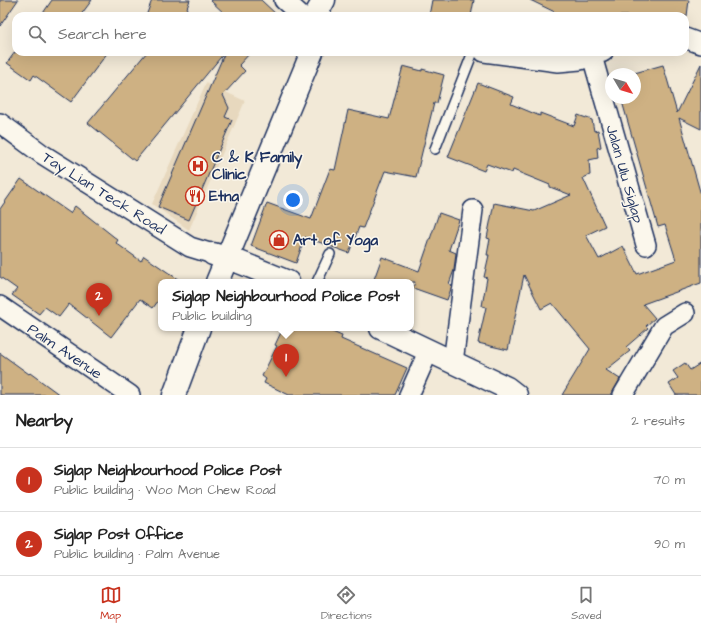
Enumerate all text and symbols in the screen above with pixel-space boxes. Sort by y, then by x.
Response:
search box [12,12,689,56]
icon: search [26,23,48,45]
text: Search here [58,24,147,45]
north arrow [605,68,641,104]
street label: Jalan Ulu Siglap [599,122,649,226]
street label: Tay Lian Teck Road [38,147,170,241]
place label: C & K Family Clinic [212,147,303,185]
hospital icon: C & K Family Clinic [187,155,209,177]
restaurant icon: Etna [184,185,206,207]
place label: Etna [209,186,239,207]
your location [283,190,303,210]
shop icon: Art of Yoga [268,229,290,251]
place label: Art of Yoga [293,230,378,253]
popup [158,279,414,331]
pin: 2 [86,283,112,316]
text: Siglap Neighbourhood Police Post [172,286,400,307]
text: Public building [172,307,252,325]
street label: Palm Avenue [23,319,106,384]
pin: 1 [273,344,299,377]
text: Nearby [16,409,73,433]
text: 2 results [631,412,685,430]
text: Siglap Neighbourhood Police Post [54,460,282,481]
text: 1 [28,471,30,489]
text: 70 m [653,471,685,489]
text: Public building · Woo Mon Chew Road [54,481,276,499]
text: Siglap Post Office [54,524,183,545]
text: 2 [25,535,33,553]
text: 90 m [654,535,685,553]
text: Public building · Palm Avenue [54,545,220,563]
tab: Map [100,584,122,623]
tab: Directions [321,584,372,623]
tab: Saved [571,584,601,623]

